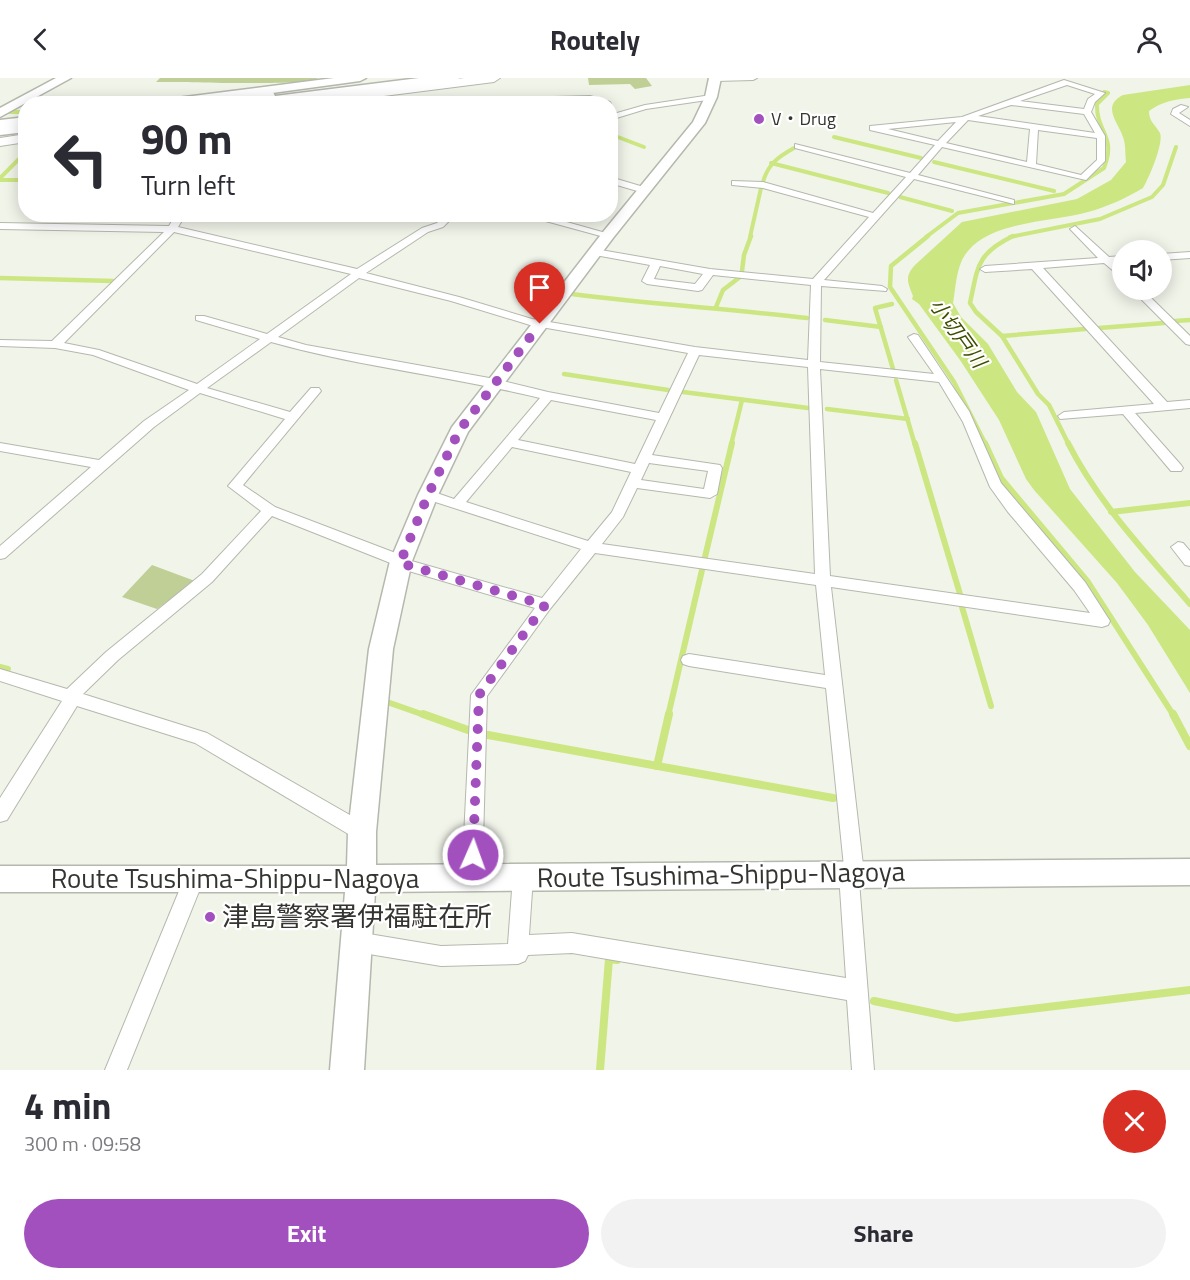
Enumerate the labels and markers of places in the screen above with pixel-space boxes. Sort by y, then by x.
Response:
place label: V・Drug [771,105,836,132]
marker: V・Drug [752,112,766,126]
pin [514,262,565,324]
place label: 津島警察署伊福駐在所 [222,895,492,936]
marker: 津島警察署伊福駐在所 [203,910,217,924]

